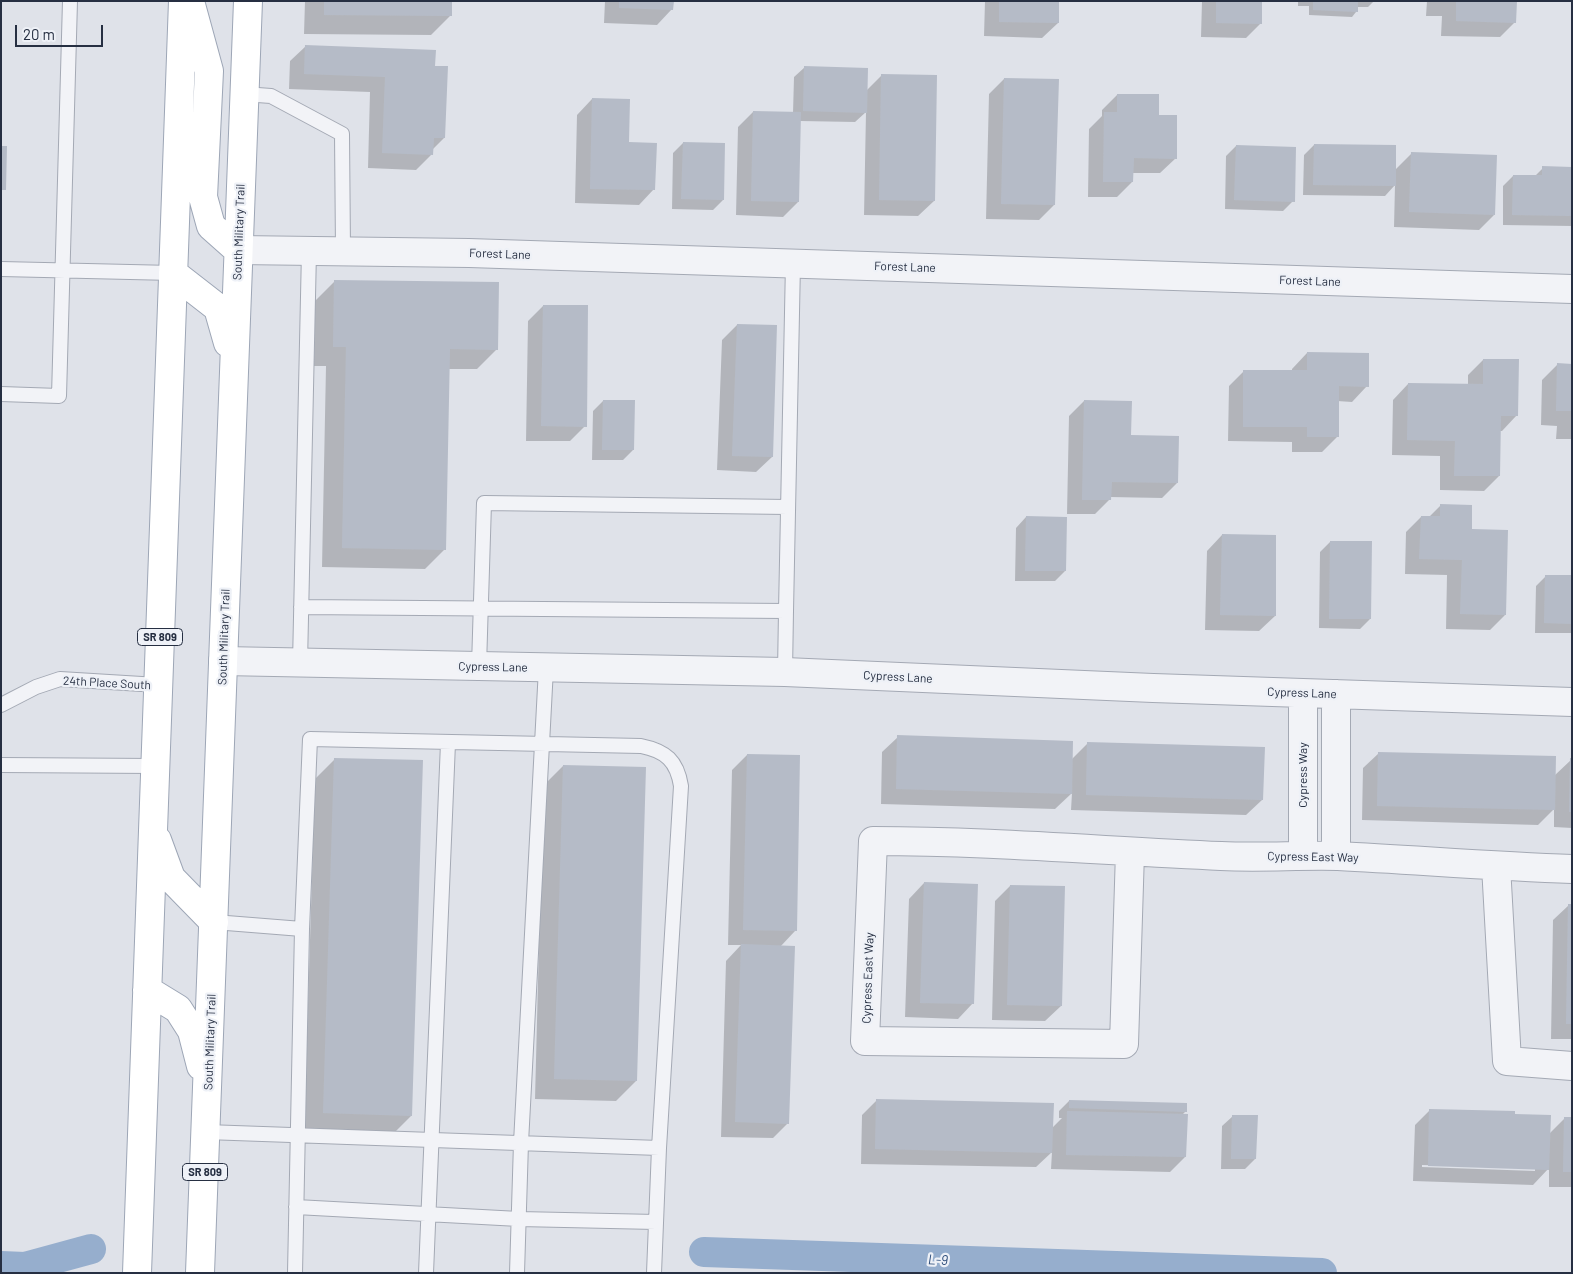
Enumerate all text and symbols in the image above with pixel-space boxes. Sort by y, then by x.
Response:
scale bar [18,15,105,47]
text: 20 m [23,25,55,43]
street label: South Military Trail [230,184,248,280]
street label: Forest Lane [469,246,531,262]
street label: Forest Lane [874,259,936,275]
street label: Forest Lane [1279,273,1341,289]
street label: South Military Trail [215,589,233,685]
road number: SR 809 [138,628,182,646]
street label: Cypress Lane [458,659,528,675]
street label: Cypress Lane [863,668,933,686]
street label: 24th Place South [63,674,151,692]
street label: Cypress Lane [1267,685,1337,701]
street label: Cypress Way [1296,742,1310,808]
street label: Cypress East Way [1267,849,1359,865]
street label: Cypress East Way [859,932,877,1024]
street label: South Military Trail [201,994,219,1090]
road number: SR 809 [182,1164,228,1180]
water label: L-9 [928,1251,948,1269]

